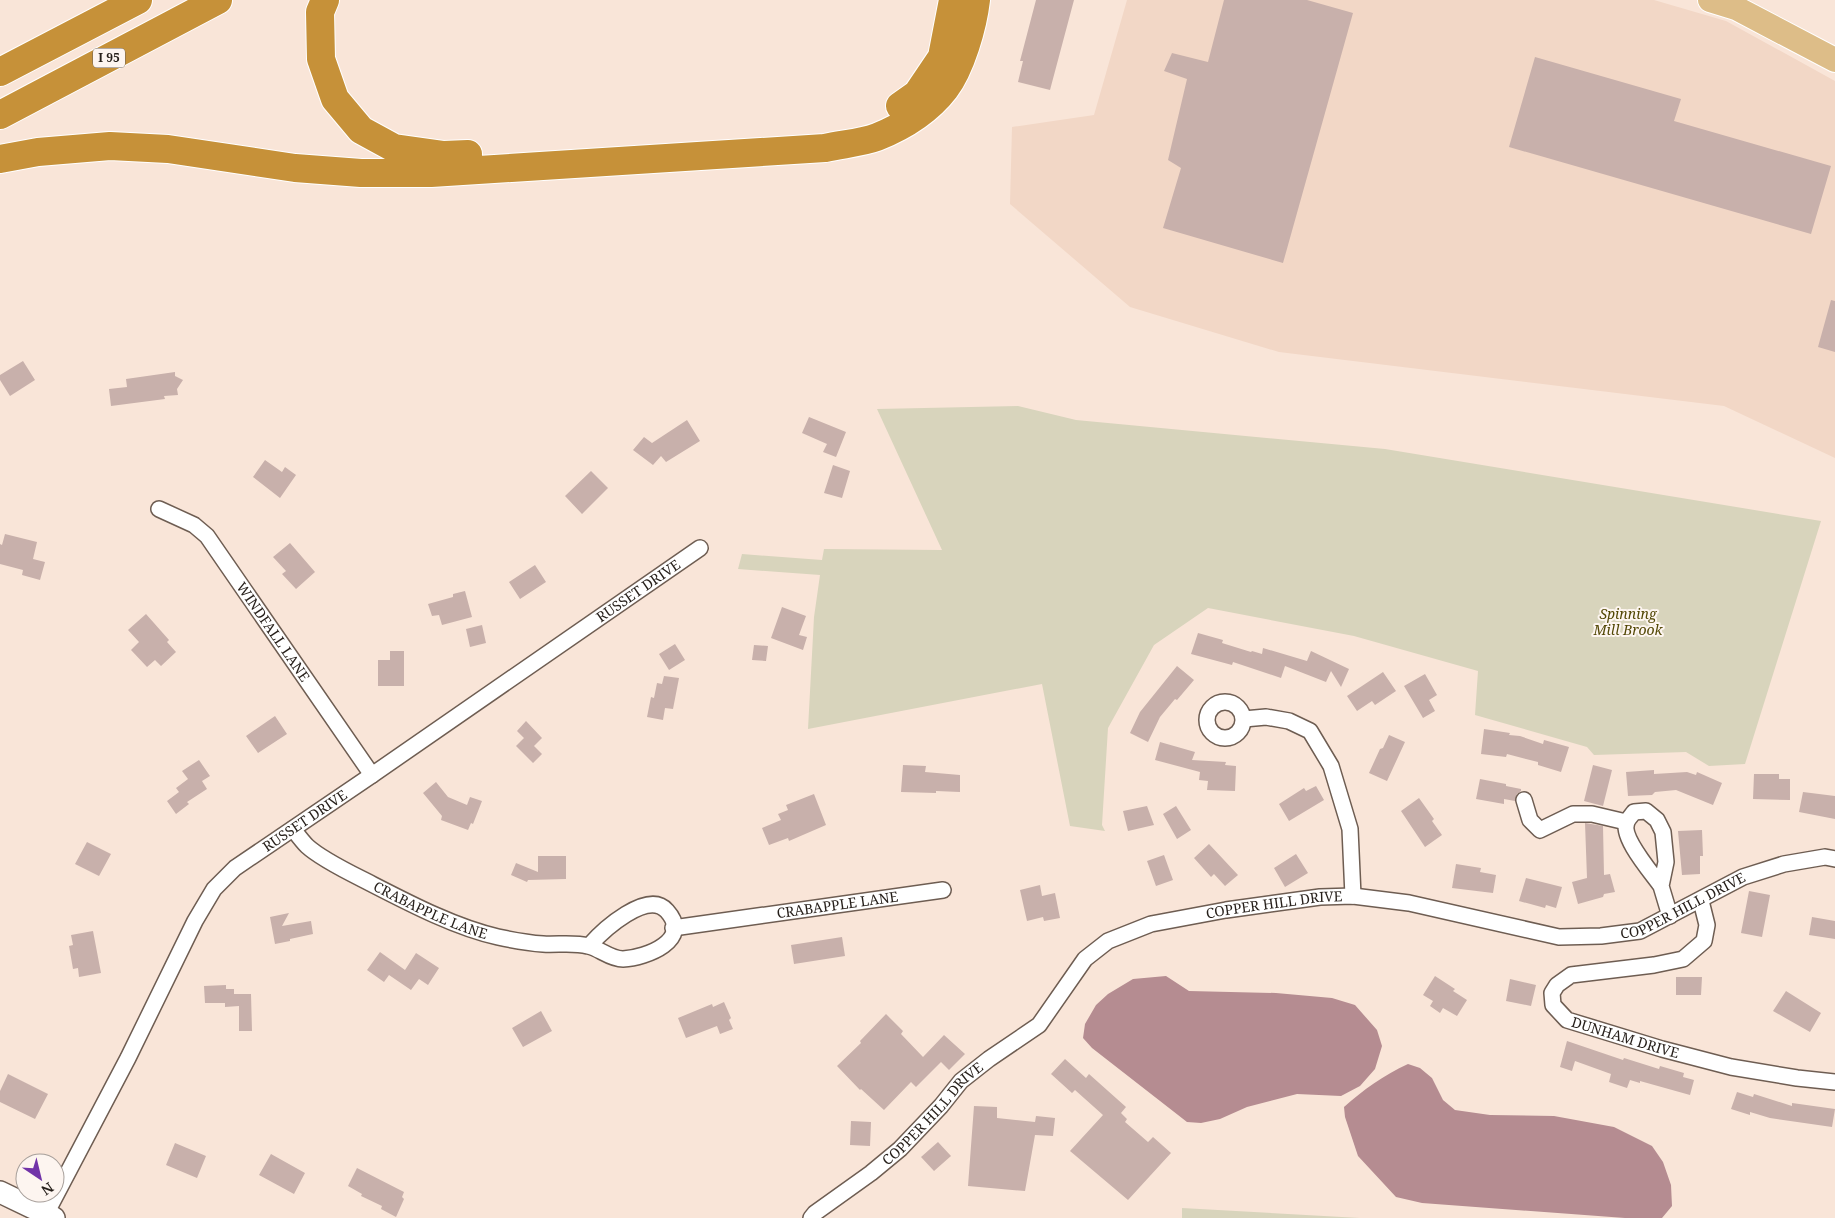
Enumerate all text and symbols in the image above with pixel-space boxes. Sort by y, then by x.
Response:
road number: I 95 [93,48,125,68]
street label: RUSSET DRIVE [592,554,684,626]
street label: WINDFALL LANE [233,578,315,685]
park label: Spinning Mill Brook [1592,604,1664,639]
street label: RUSSET DRIVE [259,785,351,856]
street label: COPPER HILL DRIVE [1619,867,1749,942]
street label: CRABAPPLE LANE [370,877,490,943]
street label: CRABAPPLE LANE [775,886,900,922]
street label: COPPER HILL DRIVE [1204,886,1343,923]
street label: DUNHAM DRIVE [1569,1012,1682,1062]
street label: COPPER HILL DRIVE [878,1057,987,1169]
north arrow [15,1153,65,1203]
text: N [38,1178,58,1200]

